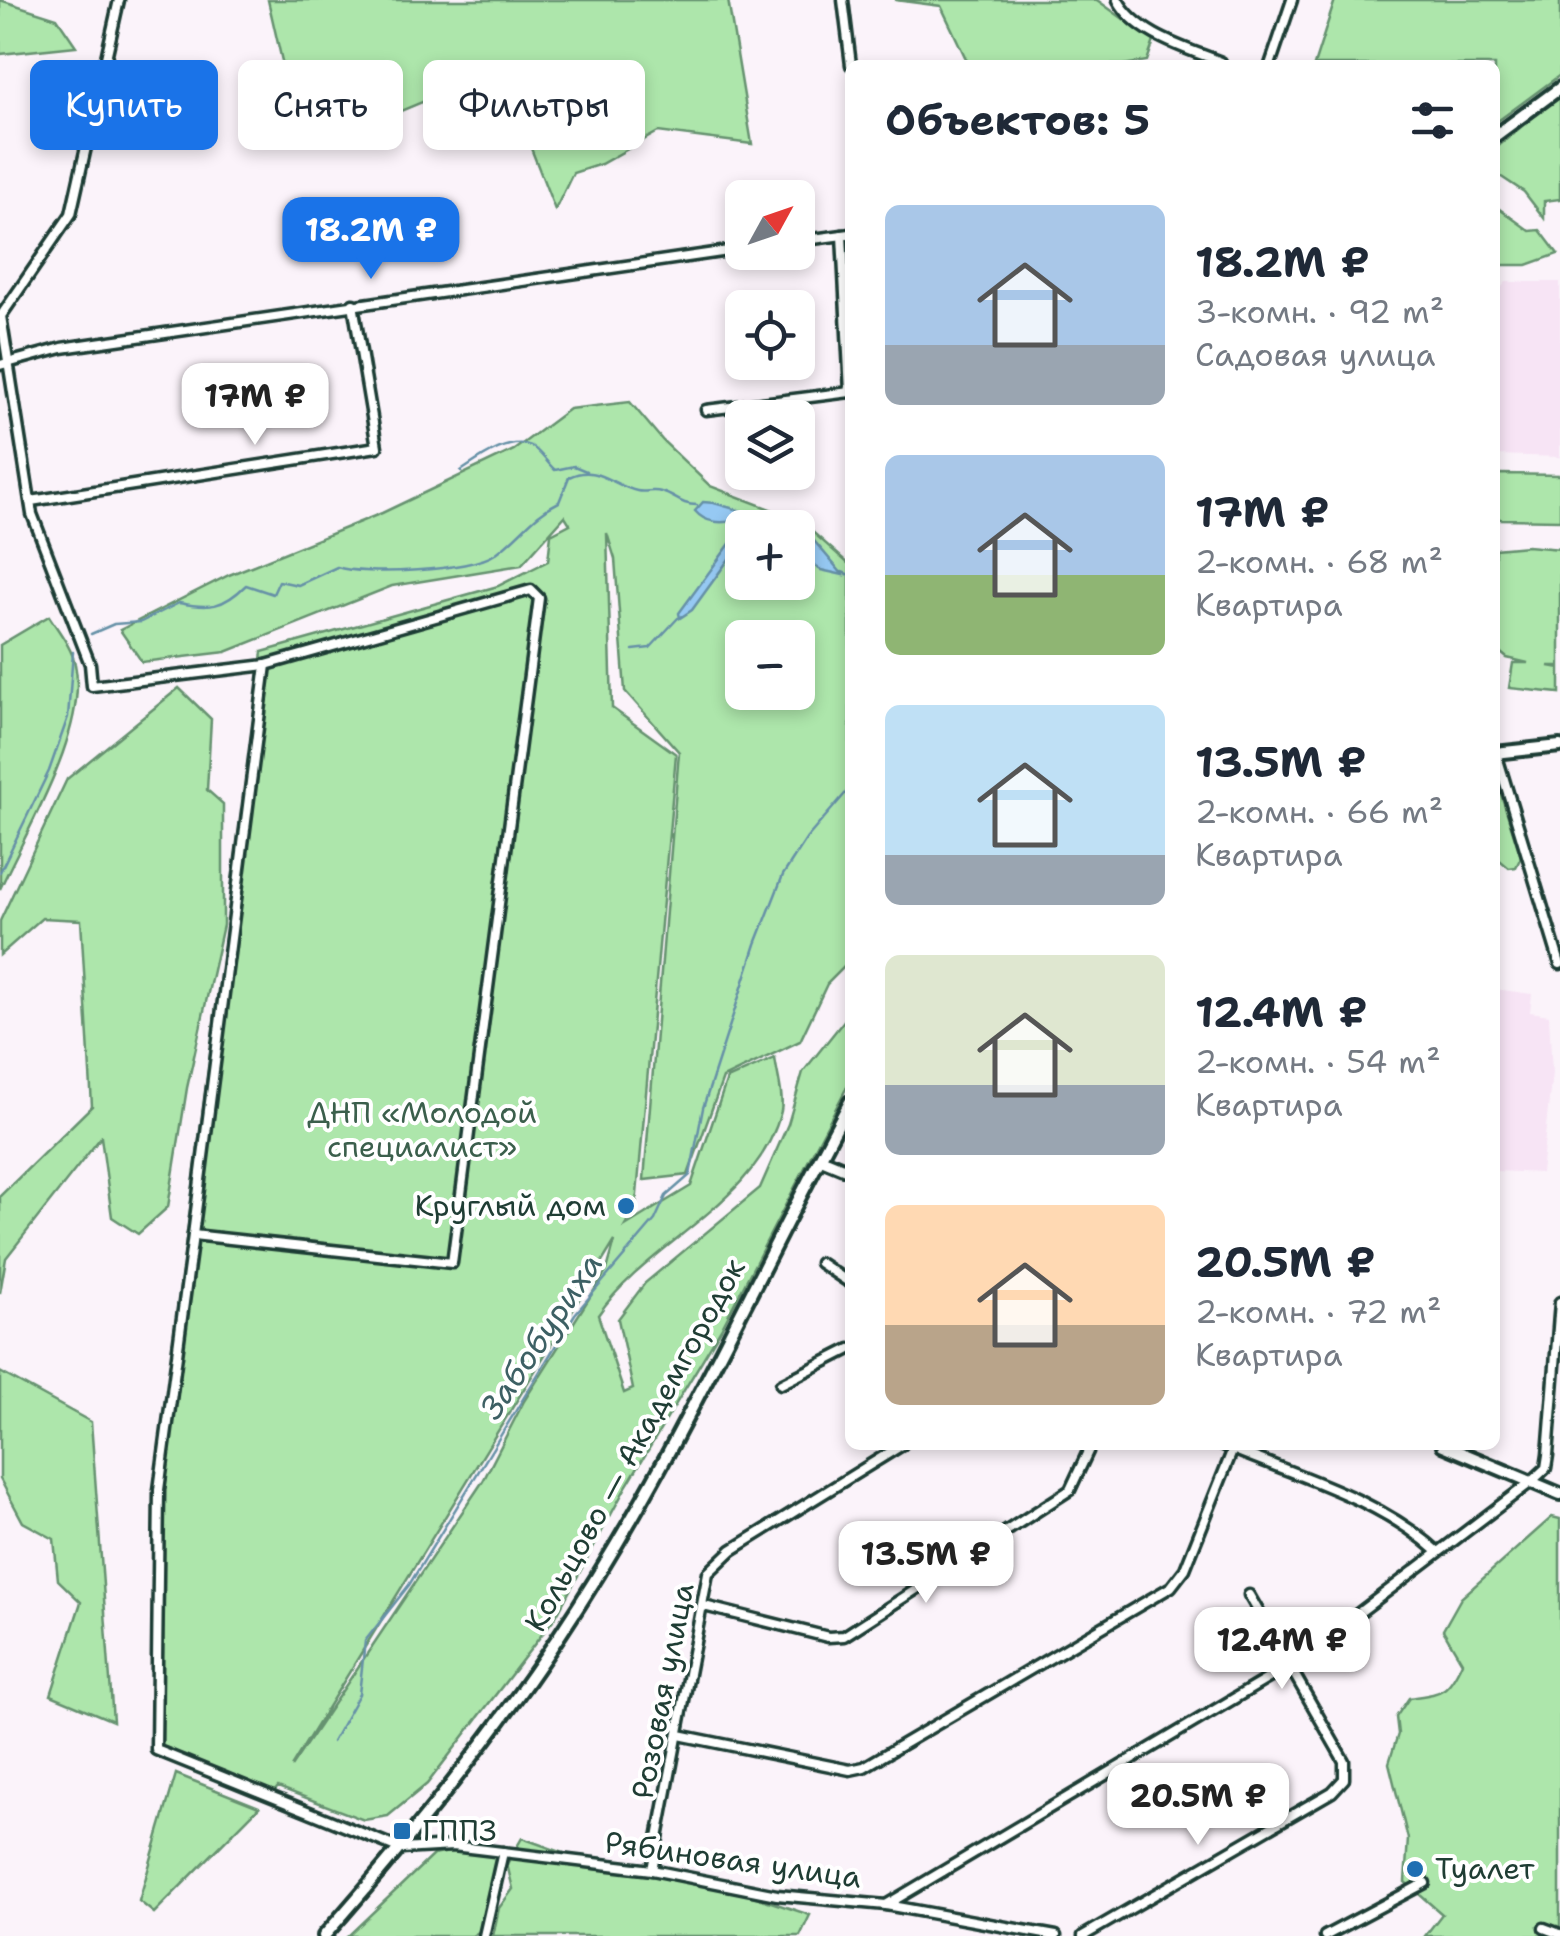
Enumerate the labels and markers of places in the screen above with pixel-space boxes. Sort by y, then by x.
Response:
pin: 18.2M ₽ [279,197,463,282]
pin: 17M ₽ [185,363,325,448]
place label: Круглый дом [414,1185,606,1226]
marker: Круглый дом [615,1195,637,1217]
pin: 13.5M ₽ [834,1521,1018,1606]
pin: 12.4M ₽ [1190,1607,1374,1692]
pin: 20.5M ₽ [1106,1763,1290,1848]
place label: ГППЗ [422,1810,497,1851]
marker: ГППЗ [391,1820,413,1842]
place label: Туалет [1435,1848,1535,1889]
marker: Туалет [1404,1858,1426,1880]

